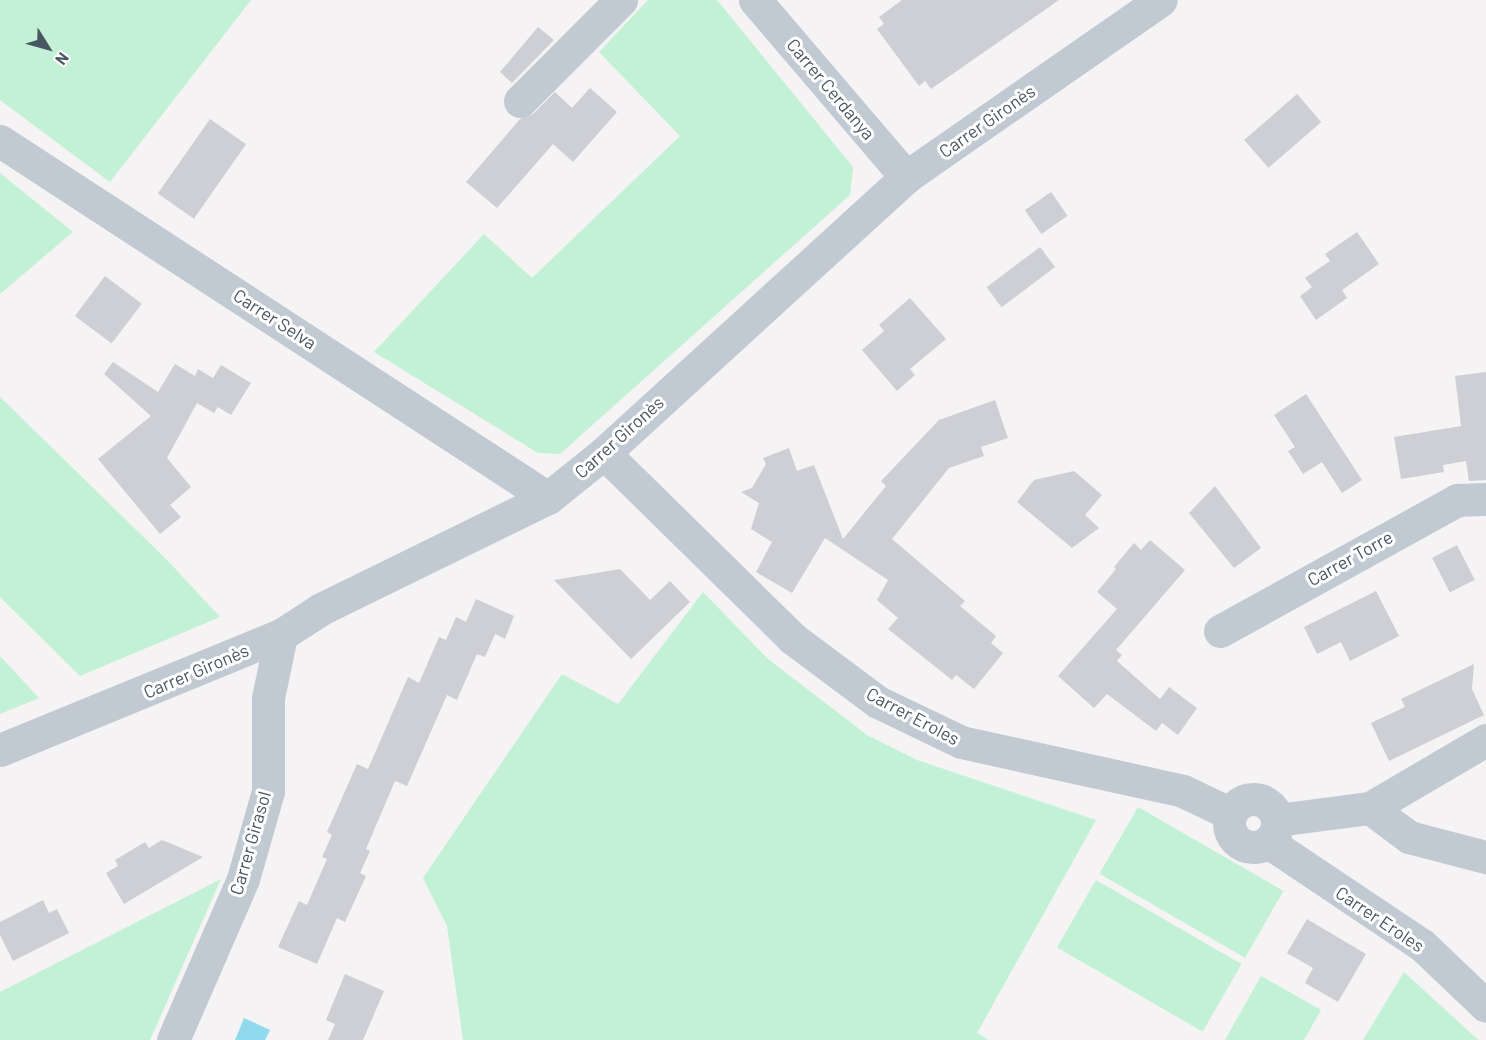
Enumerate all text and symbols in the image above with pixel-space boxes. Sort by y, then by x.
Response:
north arrow [18,18,78,78]
street label: Carrer Cerdanya [782,34,880,144]
text: N [52,49,74,69]
street label: Carrer Gironès [935,80,1039,162]
street label: Carrer Selva [229,284,321,354]
street label: Carrer Gironès [570,391,668,483]
street label: Carrer Torre [1304,526,1396,590]
street label: Carrer Gironès [140,639,252,703]
street label: Carrer Eroles [863,682,963,750]
street label: Carrer Girasol [225,789,275,897]
street label: Carrer Eroles [1332,881,1428,957]

